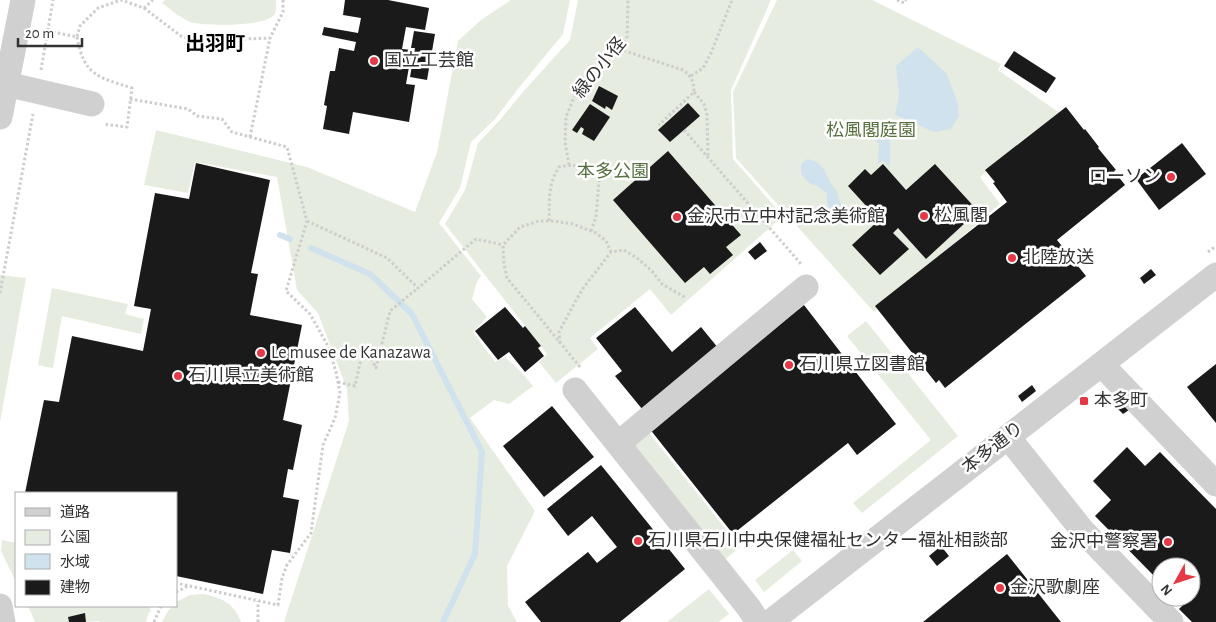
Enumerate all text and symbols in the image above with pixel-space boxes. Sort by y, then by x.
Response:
scale bar [18,15,81,47]
text: 20 m [25,26,54,41]
district label: 出羽町 [185,33,245,54]
street label: 緑の小径 [570,34,630,102]
place label: 国立工芸館 [384,51,474,70]
marker: 国立工芸館 [368,55,380,67]
park label: 松風閣庭園 [826,121,916,140]
park label: 本多公園 [577,161,649,181]
place label: ローソン [1089,168,1161,186]
marker: ローソン [1165,171,1177,183]
place label: 金沢市立中村記念美術館 [687,206,885,226]
place label: 松風閣 [934,206,988,225]
marker: 松風閣 [918,210,930,222]
marker: 金沢市立中村記念美術館 [671,211,683,223]
place label: 北陸放送 [1022,247,1094,267]
marker: 北陸放送 [1006,252,1018,264]
place label: Le musee de Kanazawa [271,344,431,362]
marker: Le musee de Kanazawa [255,347,267,359]
place label: 石川県立図書館 [799,355,925,374]
marker: 石川県立図書館 [783,359,795,371]
place label: 石川県立美術館 [188,365,314,385]
marker: 石川県立美術館 [172,370,184,382]
place label: 本多町 [1094,390,1148,410]
marker: 本多町 [1078,395,1090,407]
street label: 本多通り [958,417,1027,477]
legend [15,492,178,607]
text: 道路 [60,504,90,520]
text: 公園 [60,529,90,545]
place label: 石川県石川中央保健福祉センター福祉相談部 [648,530,1008,550]
place label: 金沢中警察署 [1050,531,1158,551]
marker: 石川県石川中央保健福祉センター福祉相談部 [632,535,644,547]
marker: 金沢中警察署 [1162,536,1174,548]
text: 水域 [60,554,90,570]
north arrow [1151,557,1201,607]
place label: 金沢歌劇座 [1010,578,1100,597]
text: 建物 [60,579,90,595]
text: N [1158,581,1175,598]
marker: 金沢歌劇座 [994,582,1006,594]

